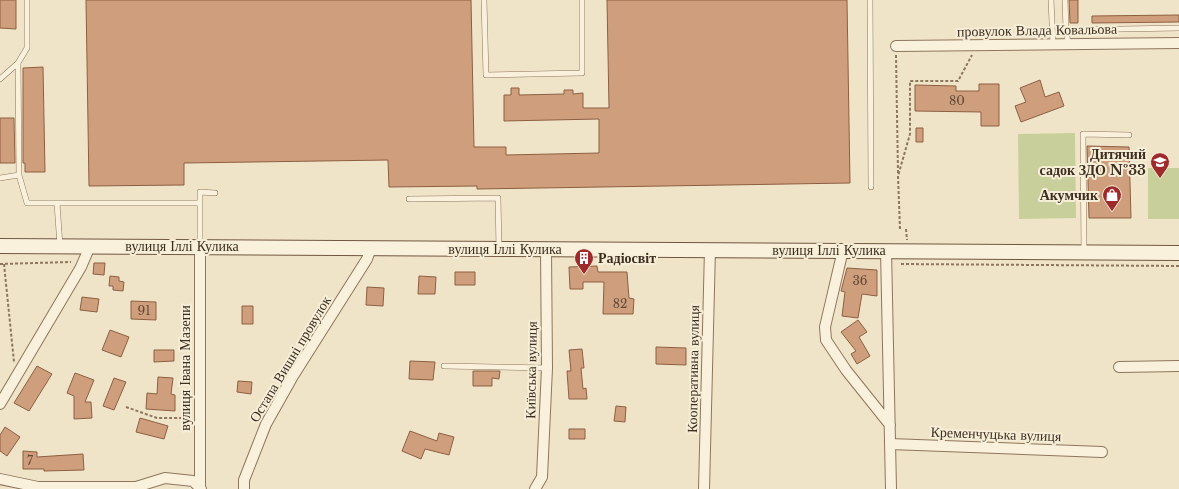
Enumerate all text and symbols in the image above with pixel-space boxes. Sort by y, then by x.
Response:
street label: провулок Влада Ковальова [957,20,1118,40]
house number: 80 [949,93,965,108]
place label: Дитячий садок ЗДО №33 [1040,145,1146,179]
school or university icon: Дитячий садок ЗДО №33 [1149,151,1171,179]
shop icon: Акумчик [1101,184,1123,212]
place label: Акумчик [1040,186,1099,204]
street label: вулиця Іллі Кулика [125,237,239,255]
street label: вулиця Іллі Кулика [448,240,562,258]
street label: вулиця Іллі Кулика [772,241,886,259]
building icon: Радіосвіт [573,247,595,275]
place label: Радіосвіт [598,249,656,267]
house number: 36 [852,273,868,288]
street label: Остапа Вишні провулок [245,292,335,425]
house number: 82 [613,296,627,311]
house number: 91 [137,303,151,318]
street label: Кооперативна вулиця [683,304,703,433]
street label: вулиця Івана Мазепи [176,305,194,431]
street label: Київська вулиця [521,320,541,419]
street label: Кременчуцька вулиця [930,423,1062,445]
house number: 7 [27,453,34,468]

